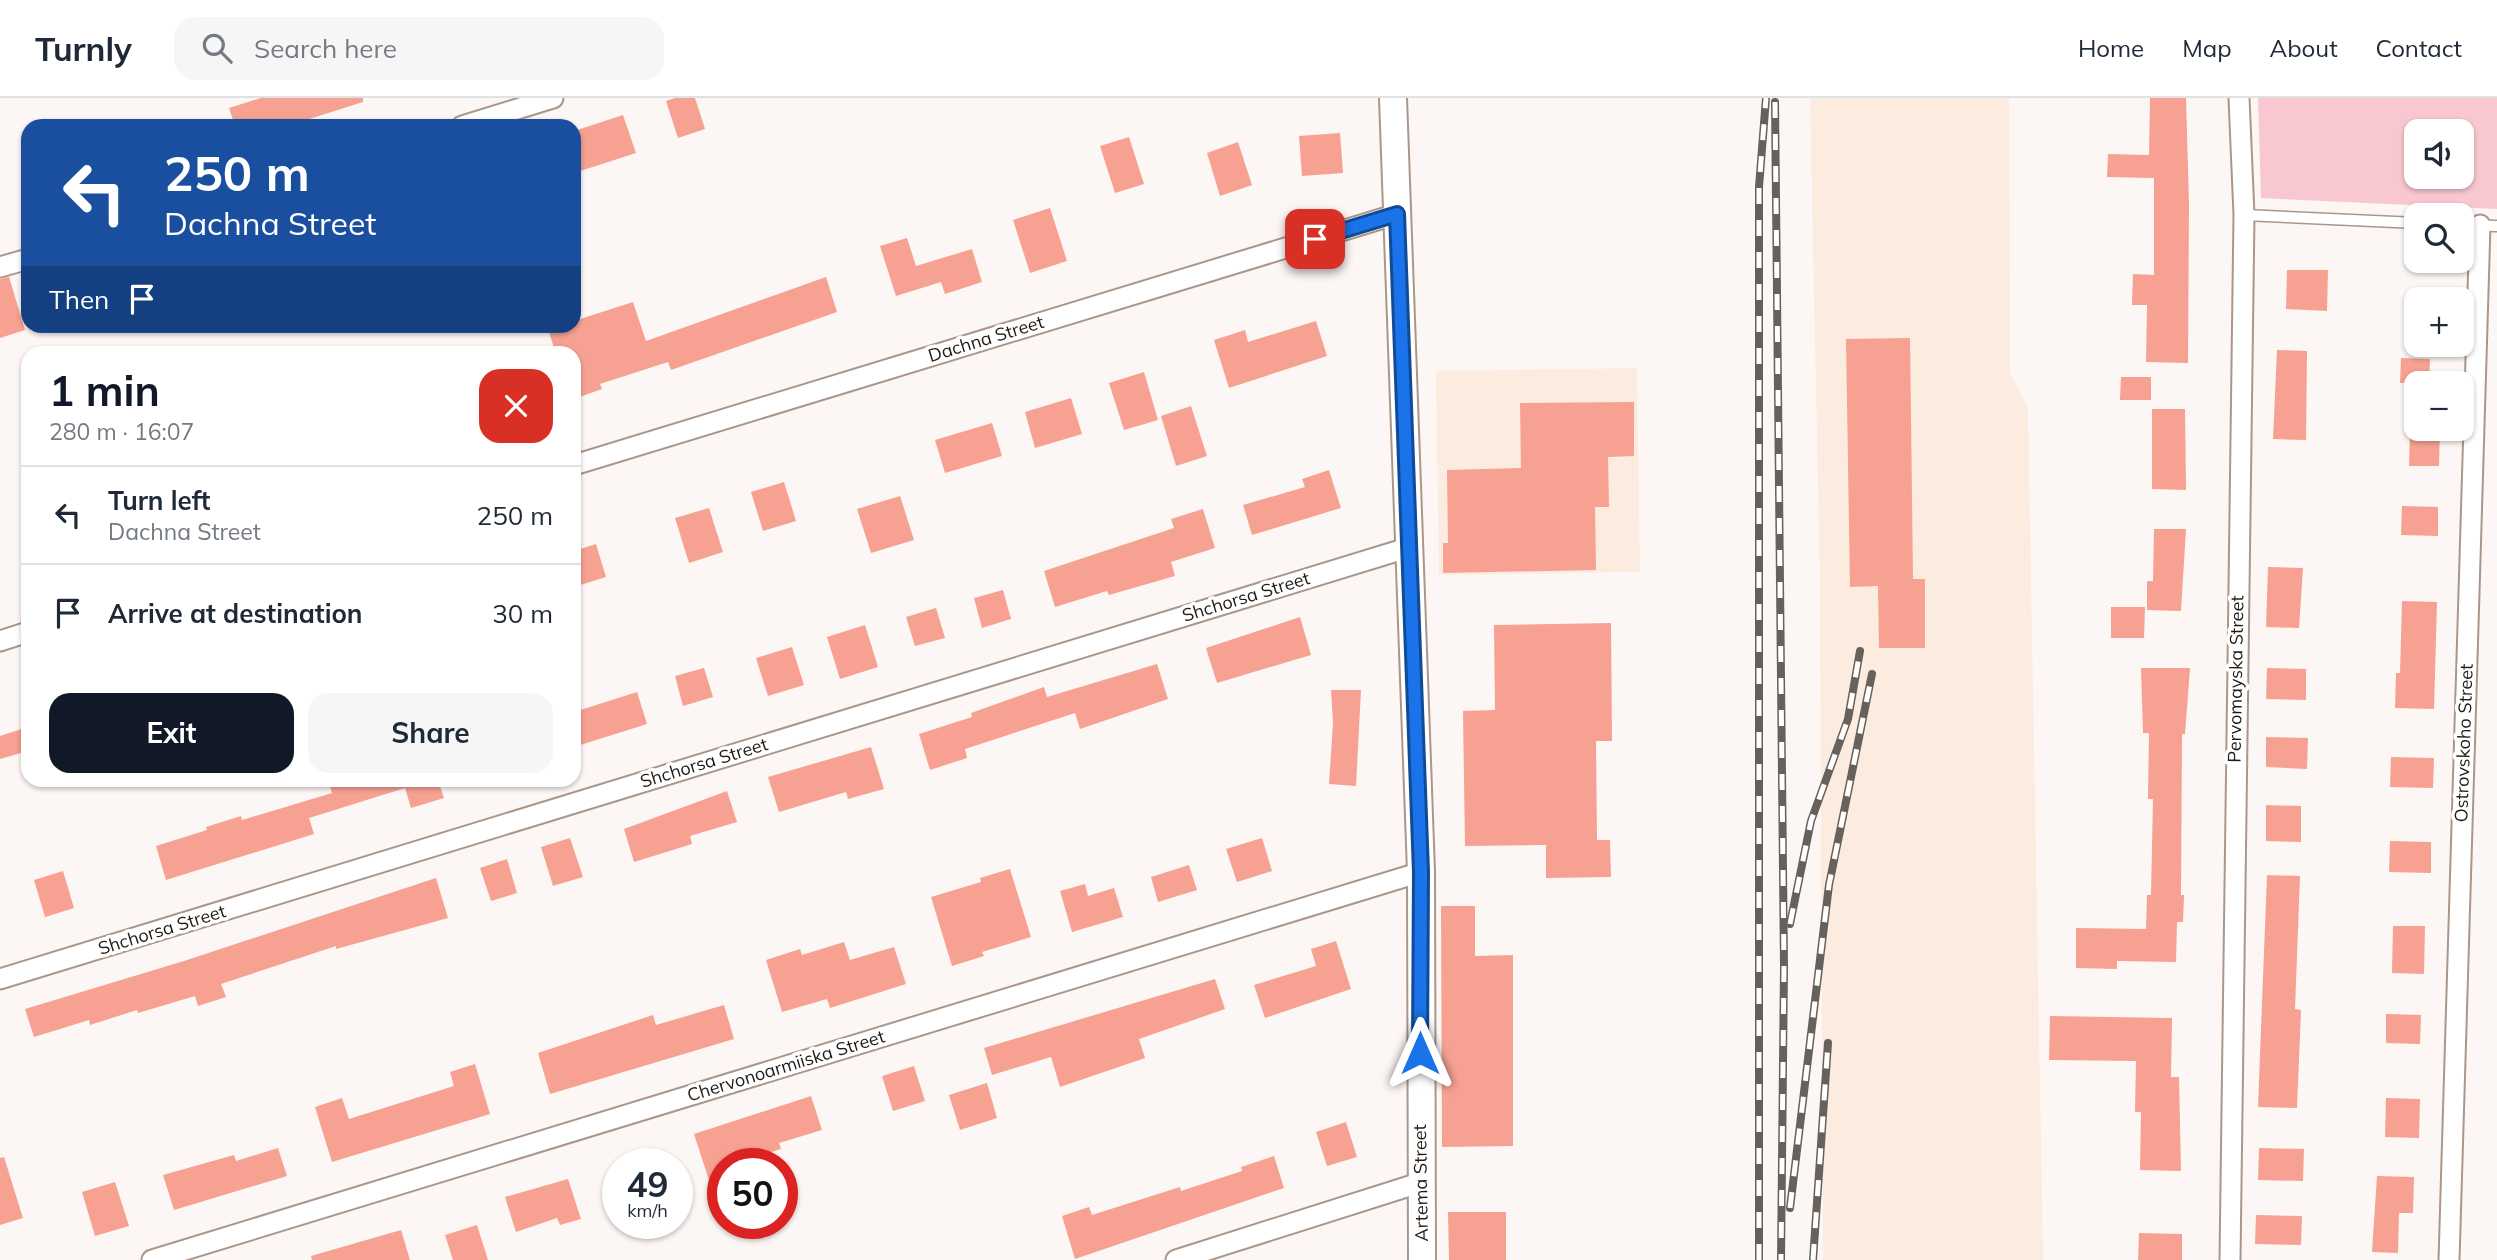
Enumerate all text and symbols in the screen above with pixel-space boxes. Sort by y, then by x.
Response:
search box [174,17,664,80]
text: Turnly [35,28,132,69]
icon: search [198,29,236,67]
text: Search here [254,32,397,65]
text: Home [2078,33,2144,63]
text: Map [2182,33,2232,63]
text: About [2270,33,2338,63]
text: Contact [2376,33,2462,63]
map controls [2404,119,2474,441]
button: sound [2404,119,2474,189]
text: 250 m [164,142,310,203]
icon: left [49,147,140,238]
text: Dachna Street [164,203,377,243]
button: search [2404,203,2474,273]
pin [1285,209,1345,269]
icon: arrive [1296,220,1334,258]
icon: arrive [123,280,161,318]
text: Then [49,283,109,316]
button: + [2404,287,2474,357]
street label: Dachna Street [925,310,1046,367]
text: 1 min [49,364,160,417]
button: close [479,369,553,443]
button: − [2404,371,2474,441]
text: 280 m · 16:07 [49,417,194,446]
text: Turn left [108,484,210,517]
icon: left [49,496,87,534]
text: 250 m [477,499,553,532]
text: Dachna Street [108,517,261,546]
street label: Shchorsa Street [1179,566,1312,627]
icon: arrive [49,594,87,632]
street label: Pervomayska Street [2223,595,2248,763]
text: Arrive at destination [108,597,363,630]
text: 30 m [492,597,553,630]
street label: Ostrovskoho Street [2449,663,2478,823]
button: Exit [49,693,294,773]
button: Share [308,693,553,773]
street label: Shchorsa Street [637,732,770,793]
street label: Shchorsa Street [95,899,228,960]
position arrow [1383,1016,1457,1090]
street label: Chervonoarmiiska Street [684,1025,887,1107]
street label: Artema Street [1408,1124,1433,1242]
speed limit sign: 50 [707,1148,798,1239]
text: 49 [626,1162,669,1206]
text: km/h [627,1199,668,1222]

